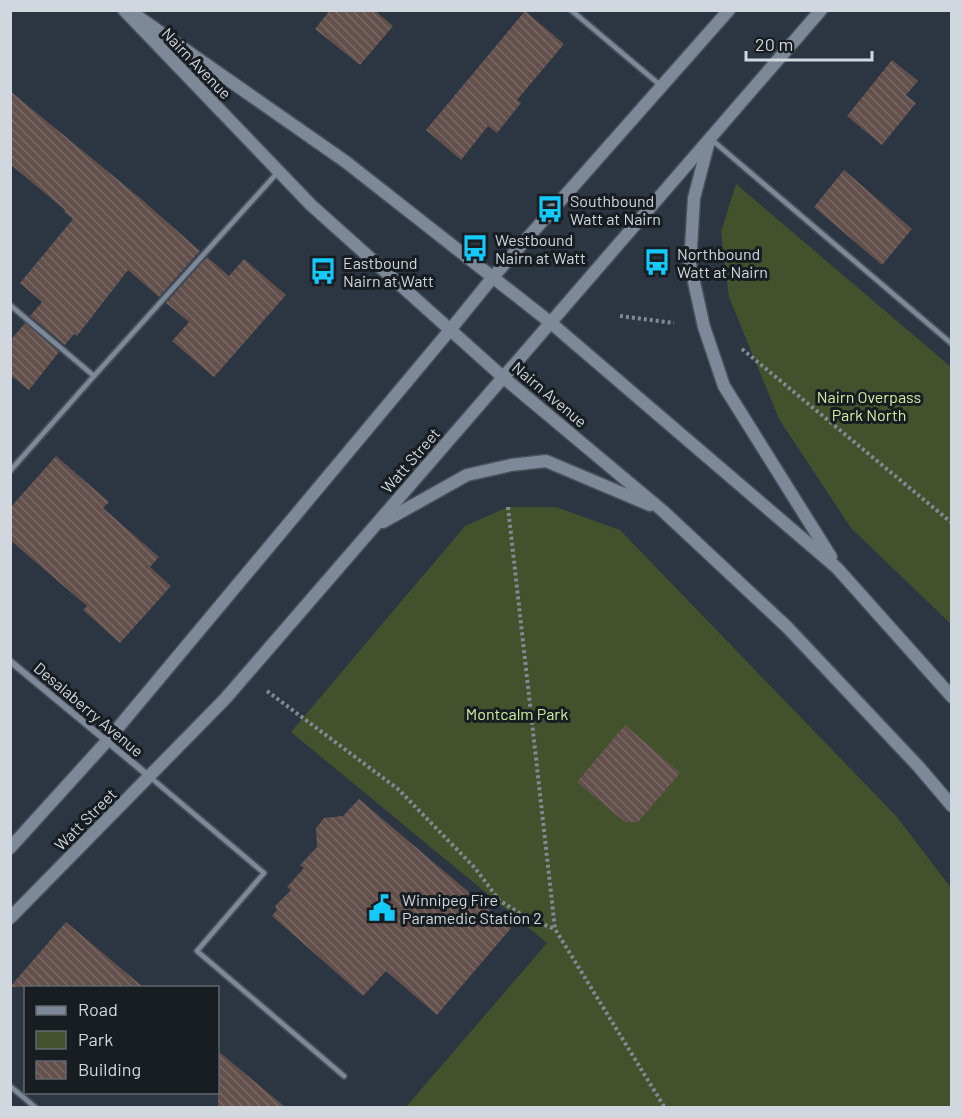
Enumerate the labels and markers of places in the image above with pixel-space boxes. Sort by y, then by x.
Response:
place label: Southbound Watt at Nairn [570,191,661,228]
bus stop icon: Southbound Watt at Nairn [535,194,565,224]
place label: Westbound Nairn at Watt [495,230,586,267]
bus stop icon: Westbound Nairn at Watt [460,233,490,263]
place label: Northbound Watt at Nairn [677,244,768,281]
bus stop icon: Northbound Watt at Nairn [642,247,672,277]
place label: Eastbound Nairn at Watt [343,253,434,290]
bus stop icon: Eastbound Nairn at Watt [308,256,338,286]
place label: Winnipeg Fire Paramedic Station 2 [402,890,542,927]
public building icon: Winnipeg Fire Paramedic Station 2 [367,893,397,923]

